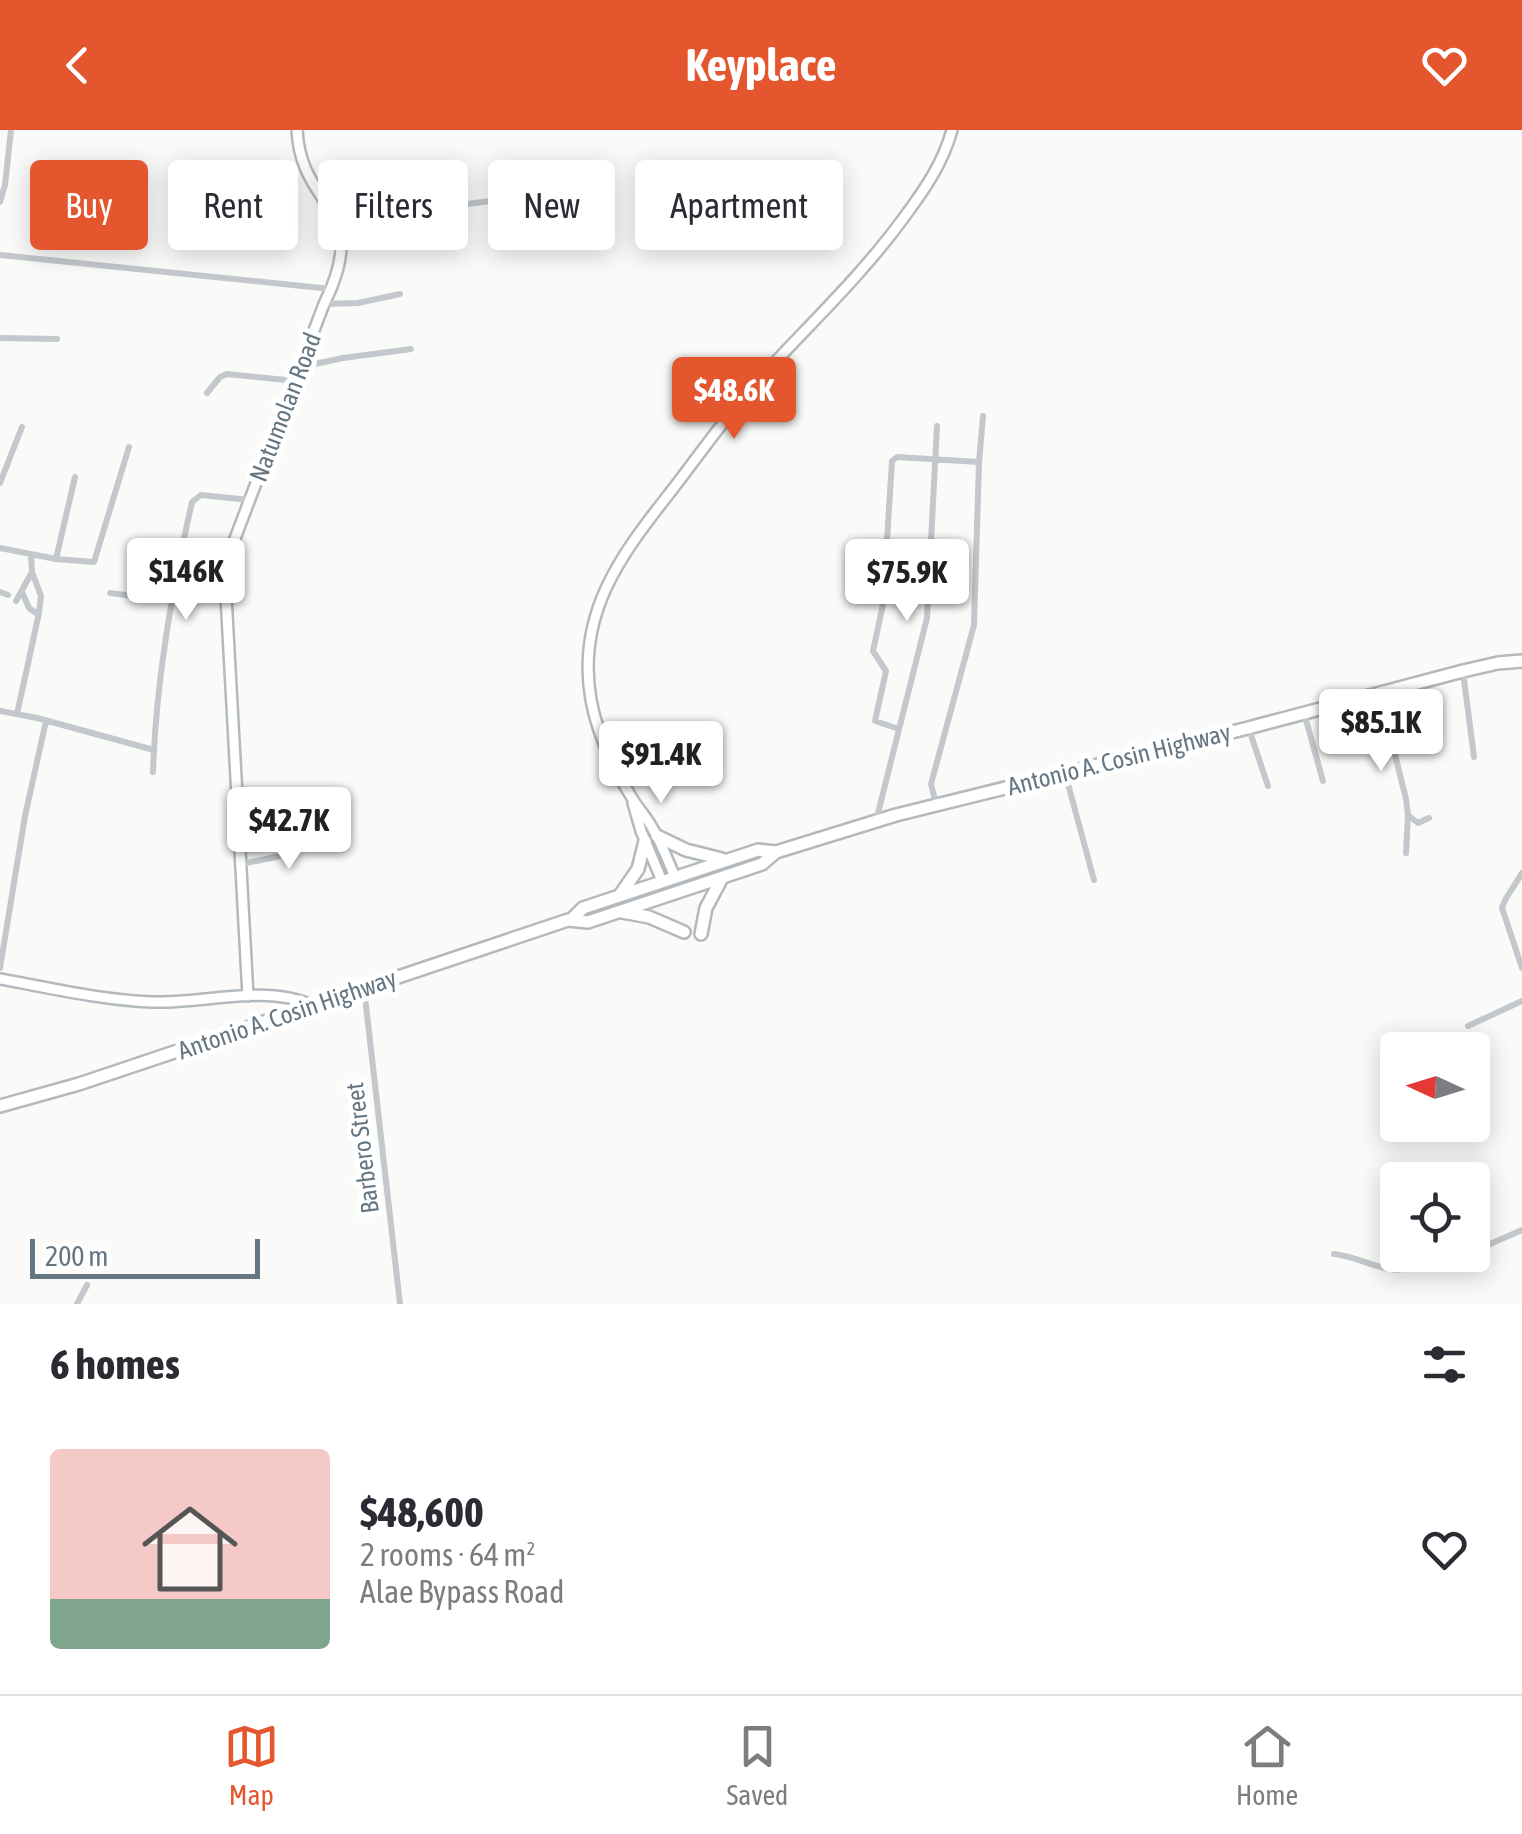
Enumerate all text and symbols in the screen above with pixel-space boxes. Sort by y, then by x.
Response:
icon: back [50,38,105,93]
icon: heart [1417,38,1472,93]
text: Keyplace [686,39,836,91]
chip: Buy [30,160,148,250]
chip: Rent [168,160,298,250]
chip: Filters [318,160,468,250]
chip: New [488,160,615,250]
chip: Apartment [635,160,843,250]
street label: Natumolan Road [244,329,326,485]
pin: $48.6K [653,357,815,442]
text: $48.6K [694,371,774,408]
pin: $146K [116,538,256,623]
pin: $75.9K [826,539,988,624]
text: $146K [149,552,223,589]
text: $75.9K [867,553,947,590]
pin: $85.1K [1300,689,1462,774]
text: $85.1K [1341,703,1421,740]
street label: Antonio A. Cosin Highway [1004,718,1234,800]
pin: $91.4K [580,721,742,806]
text: $91.4K [621,735,701,772]
pin: $42.7K [208,787,370,872]
text: $42.7K [249,801,329,838]
street label: Antonio A. Cosin Highway [174,963,400,1065]
north arrow [1380,1032,1490,1142]
map controls [1380,1032,1490,1272]
street label: Barbero Street [340,1081,384,1215]
button: locate [1380,1162,1490,1272]
scale bar [30,1234,260,1278]
text: 200 m [45,1240,108,1272]
icon: filters [1417,1337,1472,1392]
text: 6 homes [50,1340,180,1388]
text: $48,600 [360,1488,484,1536]
icon: home [130,1489,250,1609]
icon: heart [1417,1522,1472,1577]
text: 2 rooms · 64 m² [360,1536,535,1573]
text: Alae Bypass Road [360,1573,564,1610]
tab: Map [224,1719,279,1811]
tab: Saved [726,1719,788,1811]
tab: Home [1236,1719,1298,1811]

